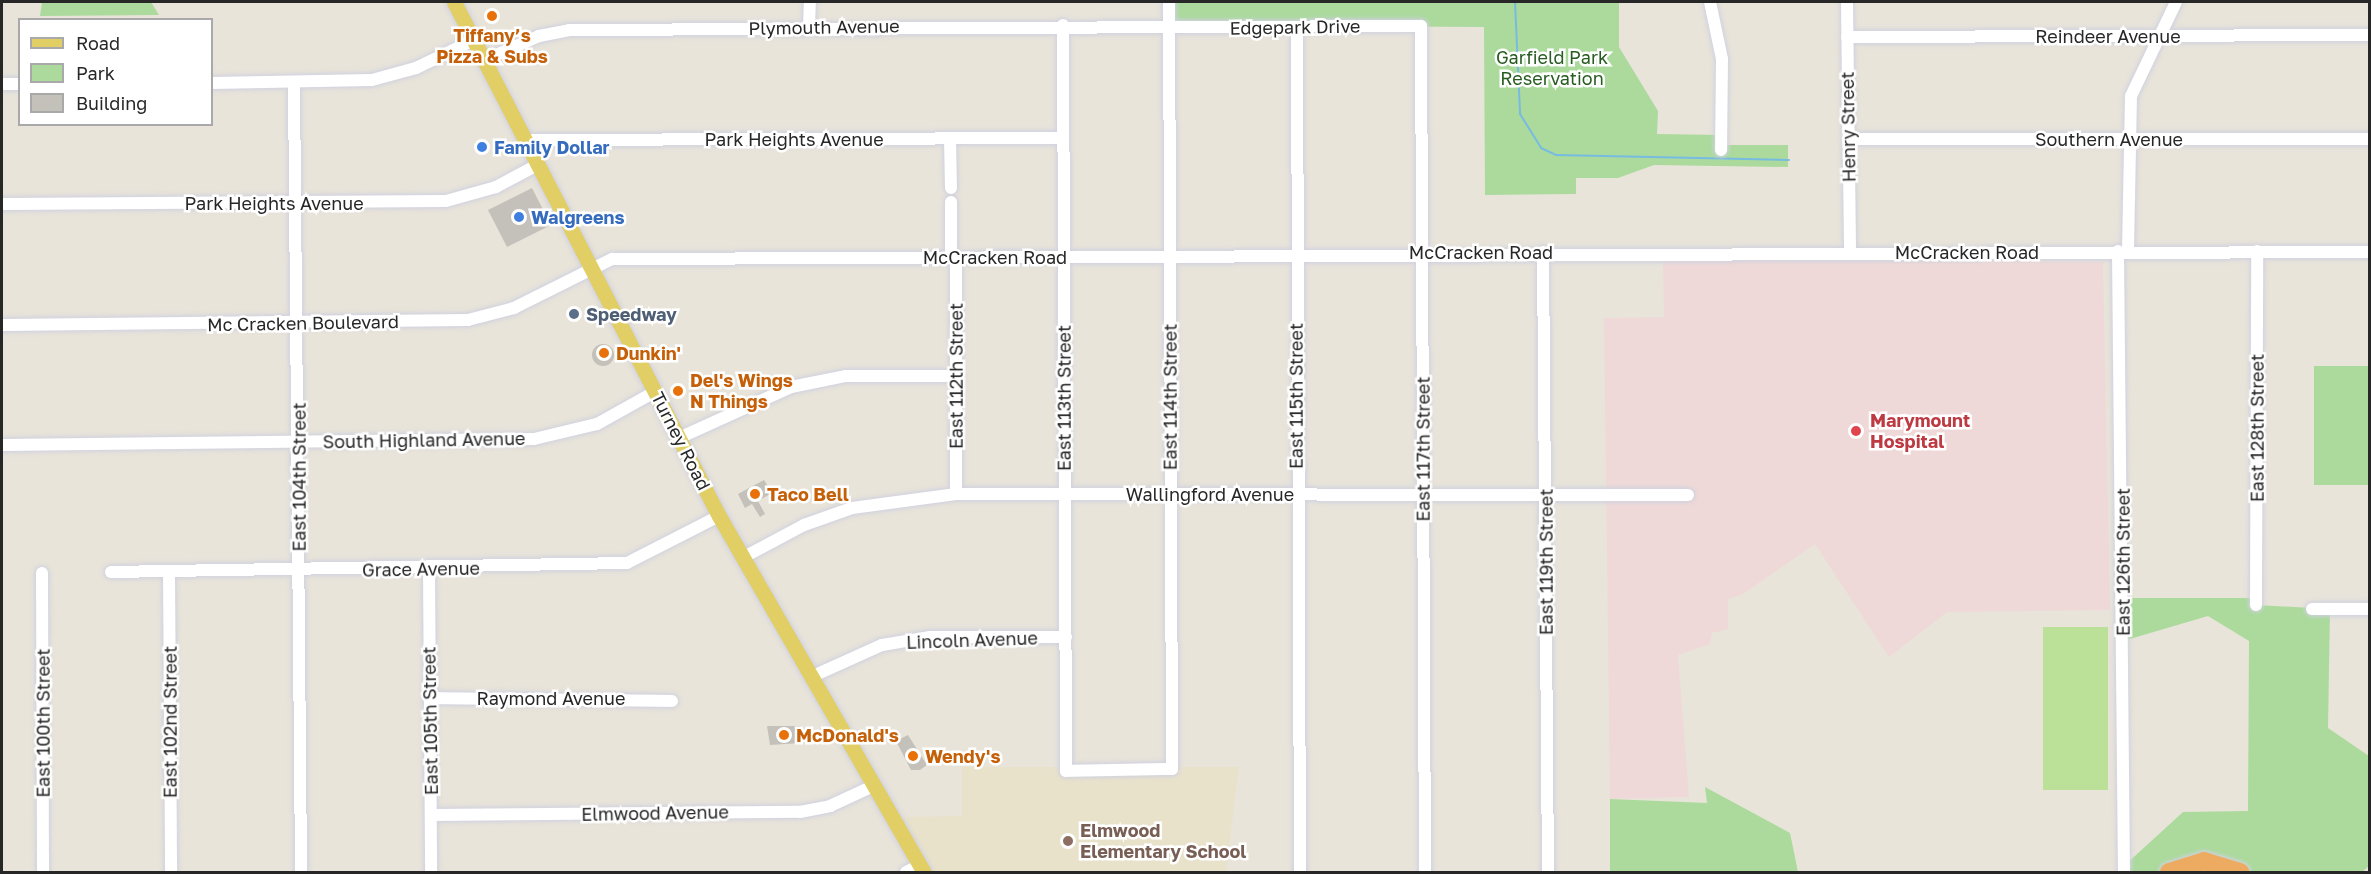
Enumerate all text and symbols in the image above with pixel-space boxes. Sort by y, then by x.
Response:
marker: Tiffany’s Pizza & Subs [485,9,499,23]
street label: Plymouth Avenue [748,15,900,39]
street label: Edgepark Drive [1229,15,1361,39]
legend [18,18,213,126]
place label: Tiffany’s Pizza & Subs [436,25,548,68]
street label: Reindeer Avenue [2035,25,2181,47]
text: Road [76,32,120,54]
park label: Garfield Park Reservation [1496,47,1608,90]
text: Park [76,62,115,84]
street label: Henry Street [1836,72,1860,182]
text: Building [76,92,147,114]
street label: Park Heights Avenue [704,128,884,150]
street label: Southern Avenue [2035,128,2183,150]
place label: Family Dollar [494,136,610,158]
marker: Family Dollar [475,140,489,154]
street label: Park Heights Avenue [184,192,364,214]
place label: Walgreens [531,206,625,228]
marker: Walgreens [512,210,526,224]
street label: McCracken Road [1409,241,1553,263]
street label: McCracken Road [1895,241,2039,263]
street label: McCracken Road [923,246,1067,268]
place label: Speedway [586,303,677,325]
street label: East 112th Street [945,303,967,449]
marker: Speedway [567,307,581,321]
street label: Mc Cracken Boulevard [207,311,399,335]
street label: East 115th Street [1285,323,1307,469]
street label: East 114th Street [1159,324,1181,470]
street label: East 113th Street [1053,325,1075,471]
place label: Dunkin' [616,342,681,364]
marker: Dunkin' [597,346,611,360]
street label: East 128th Street [2246,354,2268,502]
place label: Del's Wings N Things [690,370,793,412]
street label: East 117th Street [1412,376,1434,522]
marker: Del's Wings N Things [671,384,685,398]
street label: Turney Road [647,388,715,494]
street label: East 104th Street [288,402,310,552]
place label: Marymount Hospital [1870,410,1970,452]
marker: Marymount Hospital [1847,422,1865,440]
street label: South Highland Avenue [322,427,526,453]
place label: Taco Bell [767,483,849,505]
street label: Wallingford Avenue [1126,483,1294,505]
marker: Taco Bell [748,487,762,501]
street label: East 126th Street [2112,488,2134,636]
street label: East 119th Street [1535,489,1557,635]
street label: Grace Avenue [362,557,480,581]
street label: Lincoln Avenue [906,627,1038,653]
street label: East 102nd Street [159,646,181,798]
street label: East 105th Street [418,647,442,795]
street label: East 100th Street [32,648,54,798]
street label: Raymond Avenue [477,687,625,709]
place label: McDonald's [796,724,899,746]
marker: McDonald's [777,728,791,742]
place label: Wendy's [925,745,1000,767]
marker: Wendy's [906,749,920,763]
street label: Elmwood Avenue [581,801,729,825]
place label: Elmwood Elementary School [1080,820,1246,862]
marker: Elmwood Elementary School [1061,834,1075,848]

